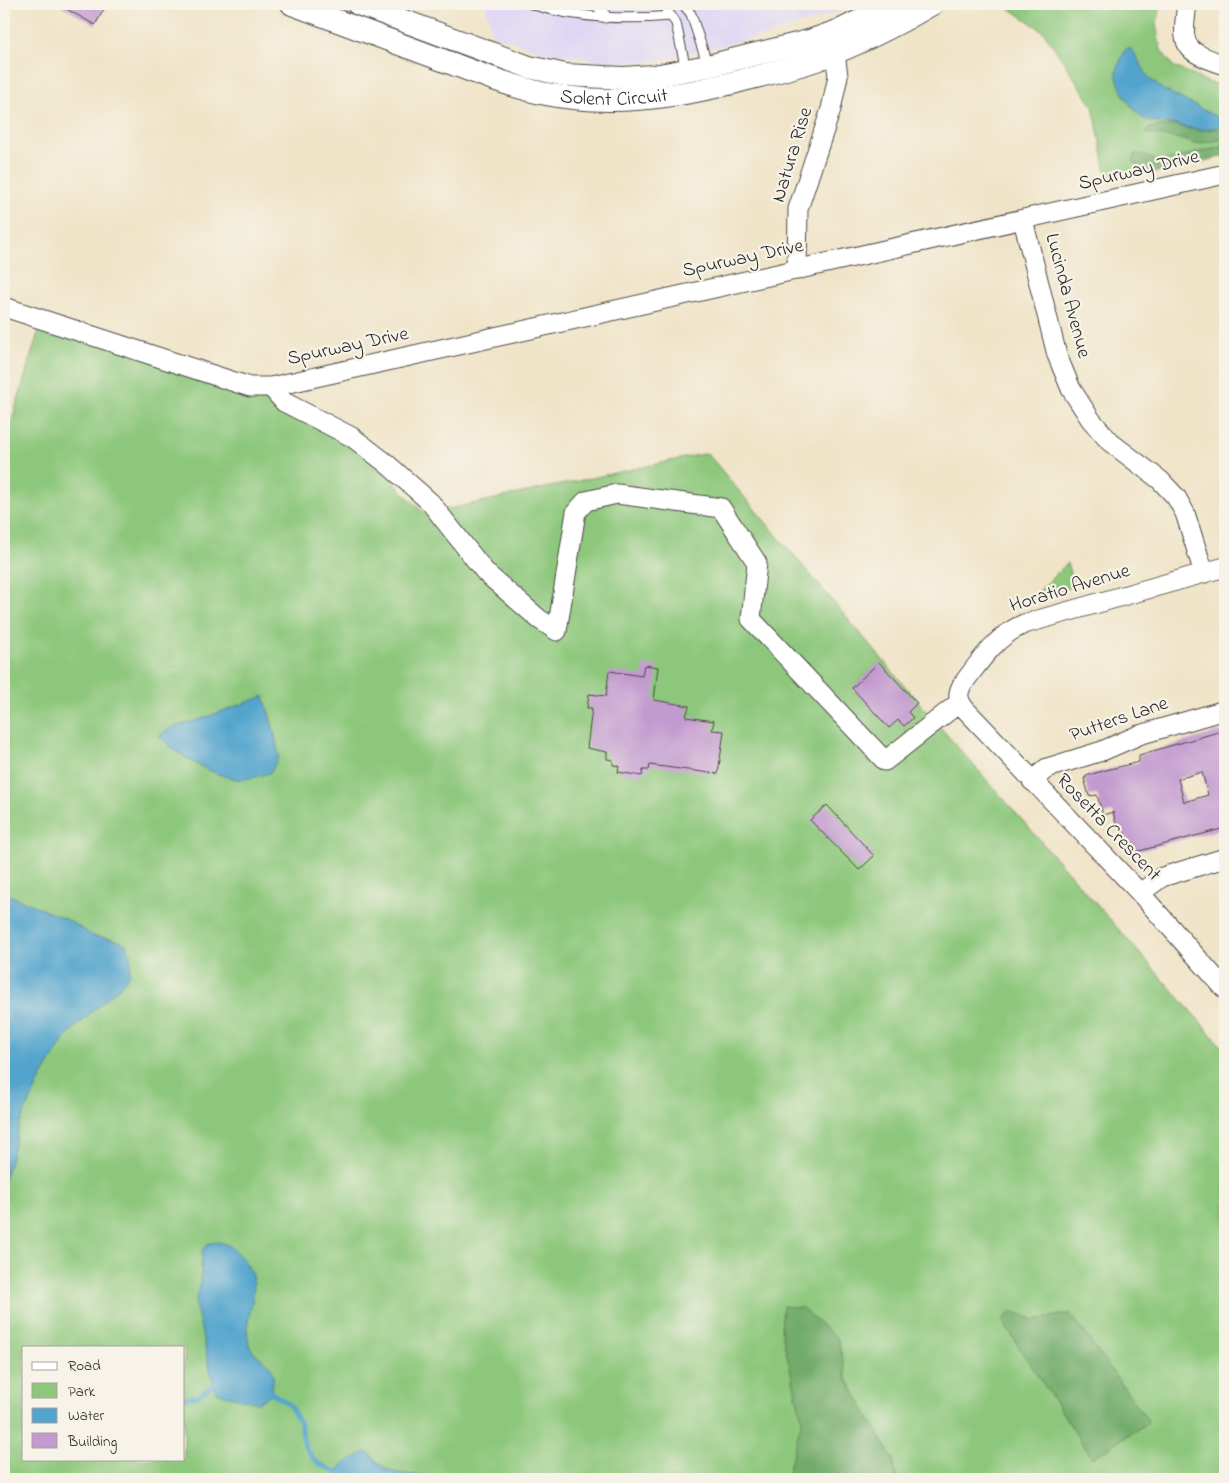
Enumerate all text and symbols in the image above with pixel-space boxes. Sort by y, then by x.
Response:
street label: Solent Circuit [558,81,670,114]
street label: Natura Rise [765,104,821,206]
street label: Spurway Drive [1076,143,1202,199]
street label: Lucinda Avenue [1036,230,1098,362]
street label: Spurway Drive [680,232,806,286]
street label: Spurway Drive [285,320,411,374]
street label: Horatio Avenue [1006,557,1134,621]
street label: Putters Lane [1066,690,1172,750]
street label: Rosetta Crescent [1049,767,1167,889]
legend [22,1346,185,1460]
text: Road [68,1355,101,1377]
text: Park [68,1381,96,1403]
text: Water [68,1405,104,1427]
text: Building [67,1431,117,1454]

